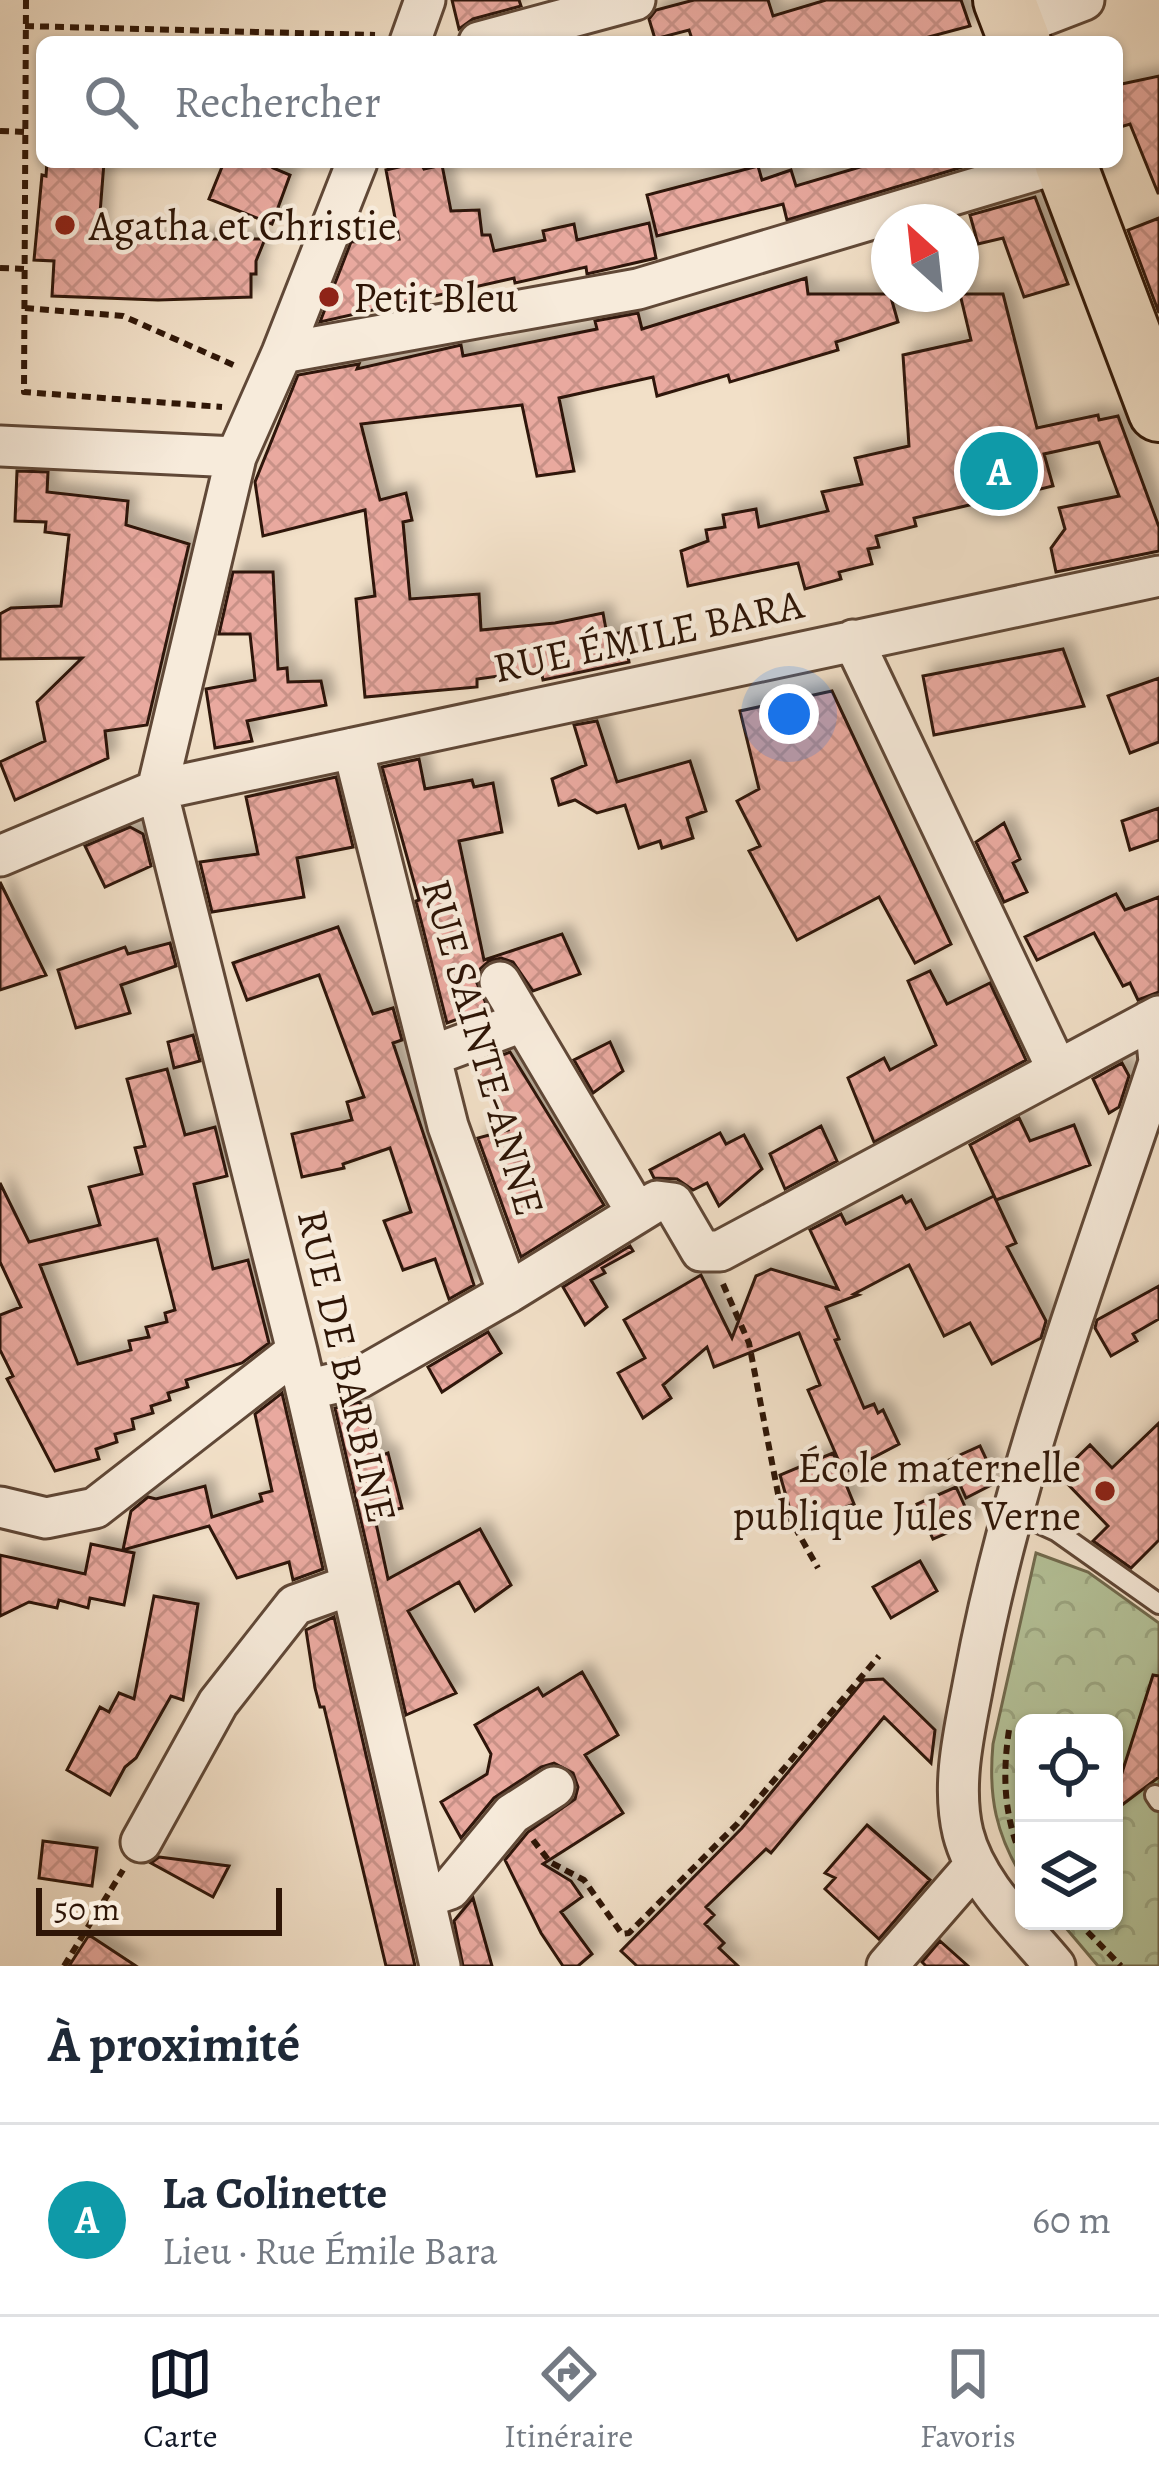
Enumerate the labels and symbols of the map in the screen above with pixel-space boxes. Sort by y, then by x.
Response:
place label: Agatha et Christie [88,197,397,254]
north arrow [871,204,979,312]
marker: Agatha et Christie [52,212,78,238]
place label: Petit Bleu [353,269,518,326]
marker: Petit Bleu [316,284,342,310]
pin: A [960,426,1038,516]
street label: RUE ÉMILE BARA [488,575,809,696]
your location [759,684,819,744]
street label: RUE SAINTE-ANNE [408,872,559,1222]
street label: RUE DE BARBINE [284,1204,411,1528]
place label: École maternelle publique Jules Verne [732,1439,1081,1544]
marker: École maternelle publique Jules Verne [1092,1478,1118,1504]
scale bar [36,1882,282,1935]

